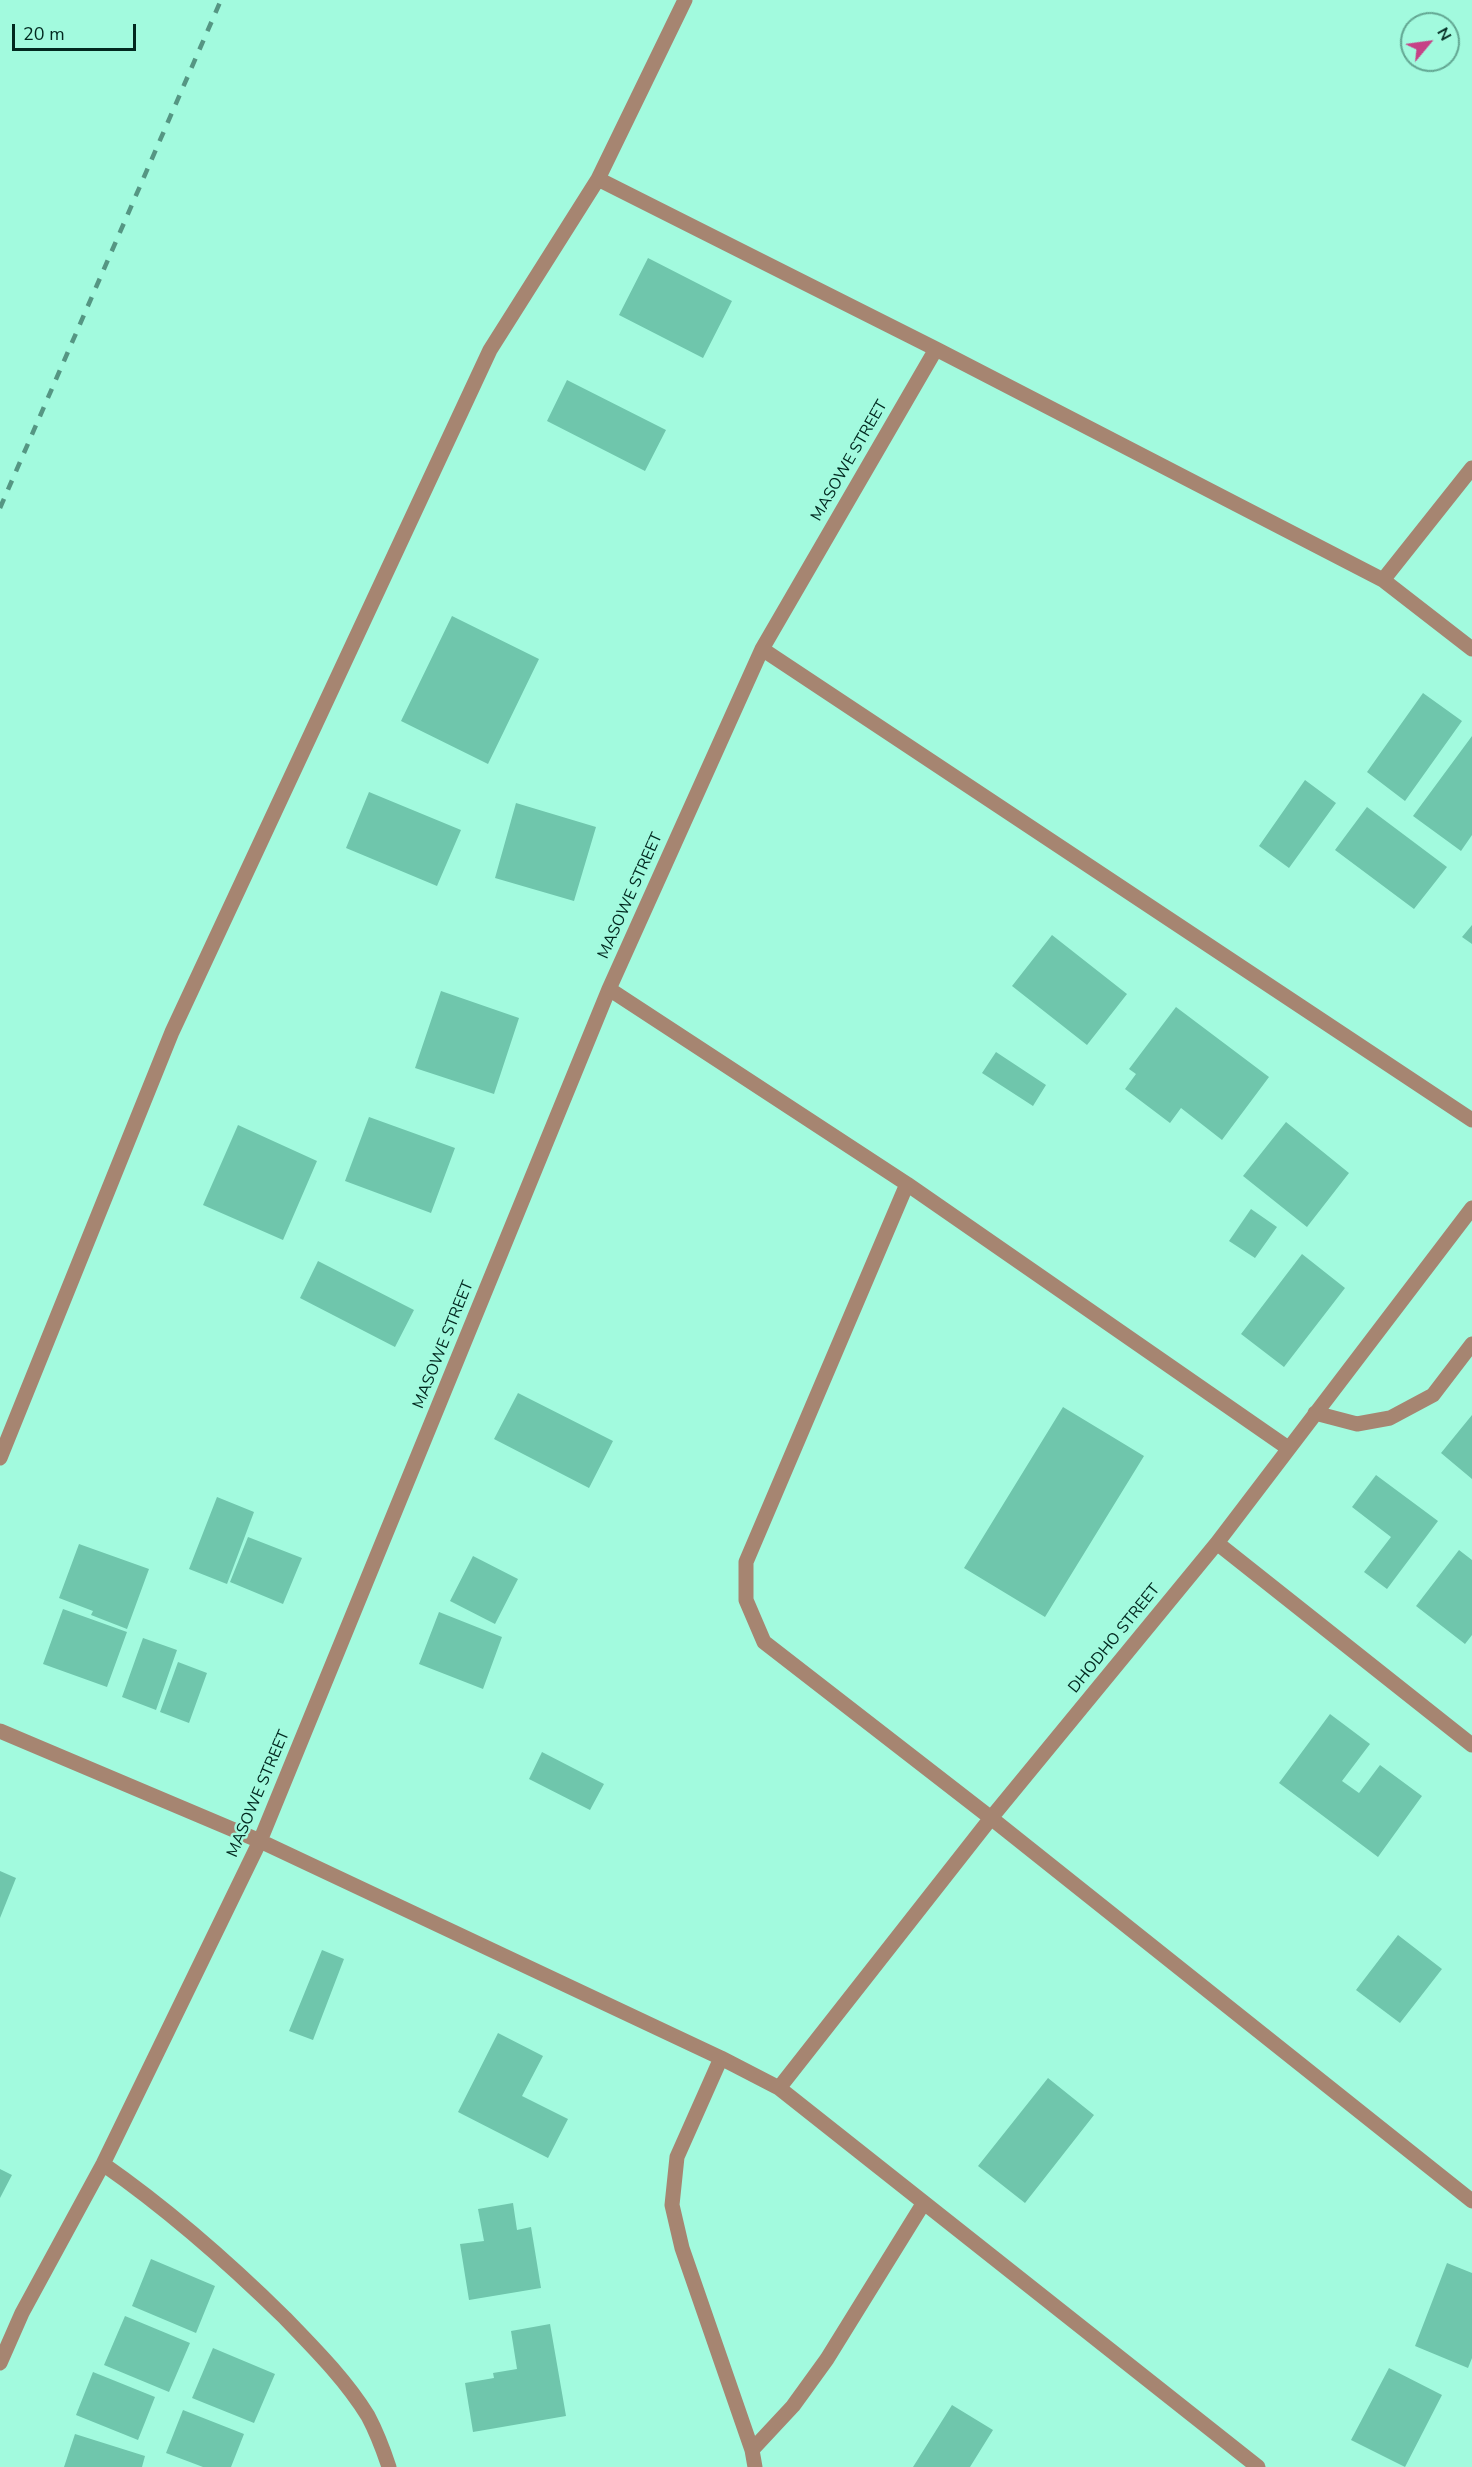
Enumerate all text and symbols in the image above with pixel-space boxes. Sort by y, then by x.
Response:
scale bar [15,12,140,50]
north arrow [1400,12,1460,72]
text: 20 m [23,22,65,46]
text: N [1431,24,1457,45]
street label: MASOWE STREET [808,397,892,525]
street label: MASOWE STREET [595,830,667,962]
street label: MASOWE STREET [410,1278,478,1412]
street label: DHODHO STREET [1065,1581,1165,1697]
street label: MASOWE STREET [224,1728,294,1860]

